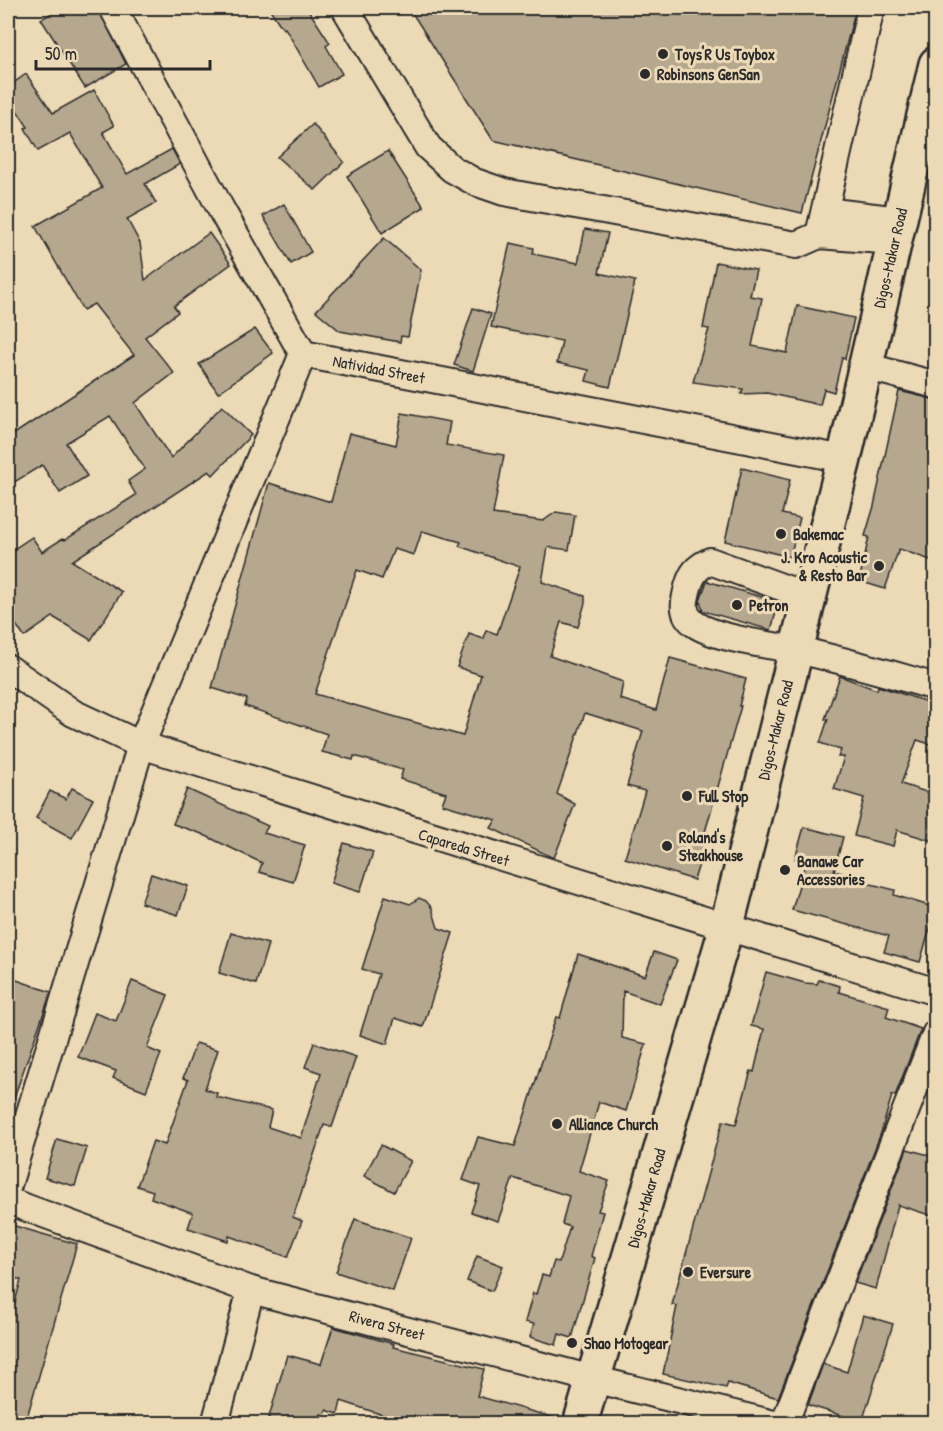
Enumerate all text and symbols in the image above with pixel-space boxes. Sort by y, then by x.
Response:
scale bar [36,33,210,71]
text: 50 m [45,41,77,66]
place label: Toys'R Us Toybox [674,43,775,66]
marker: Toys'R Us Toybox [656,47,670,61]
place label: Robinsons GenSan [657,63,760,85]
marker: Robinsons GenSan [638,67,652,81]
street label: Digos-Makar Road [868,206,912,310]
street label: Natividad Street [331,349,427,389]
place label: Bakemac [793,523,845,545]
marker: Bakemac [774,527,788,541]
place label: J. Kro Acoustic & Resto Bar [781,546,868,586]
marker: J. Kro Acoustic & Resto Bar [872,559,886,573]
place label: Petron [749,594,788,616]
marker: Petron [730,598,744,612]
street label: Digos-Makar Road [752,678,798,782]
place label: Full Stop [698,785,748,808]
marker: Full Stop [680,789,694,803]
street label: Capareda Street [416,823,513,871]
place label: Roland's Steakhouse [679,826,744,866]
marker: Roland's Steakhouse [660,839,674,853]
place label: Banawe Car Accessories [797,850,865,890]
marker: Banawe Car Accessories [778,863,792,877]
place label: Alliance Church [569,1113,658,1135]
marker: Alliance Church [550,1117,564,1131]
street label: Digos-Makar Road [621,1146,671,1250]
place label: Eversure [700,1261,752,1283]
marker: Eversure [681,1265,695,1279]
street label: Rivera Street [347,1304,427,1346]
place label: Shao Motogear [584,1332,669,1355]
marker: Shao Motogear [565,1336,579,1350]

